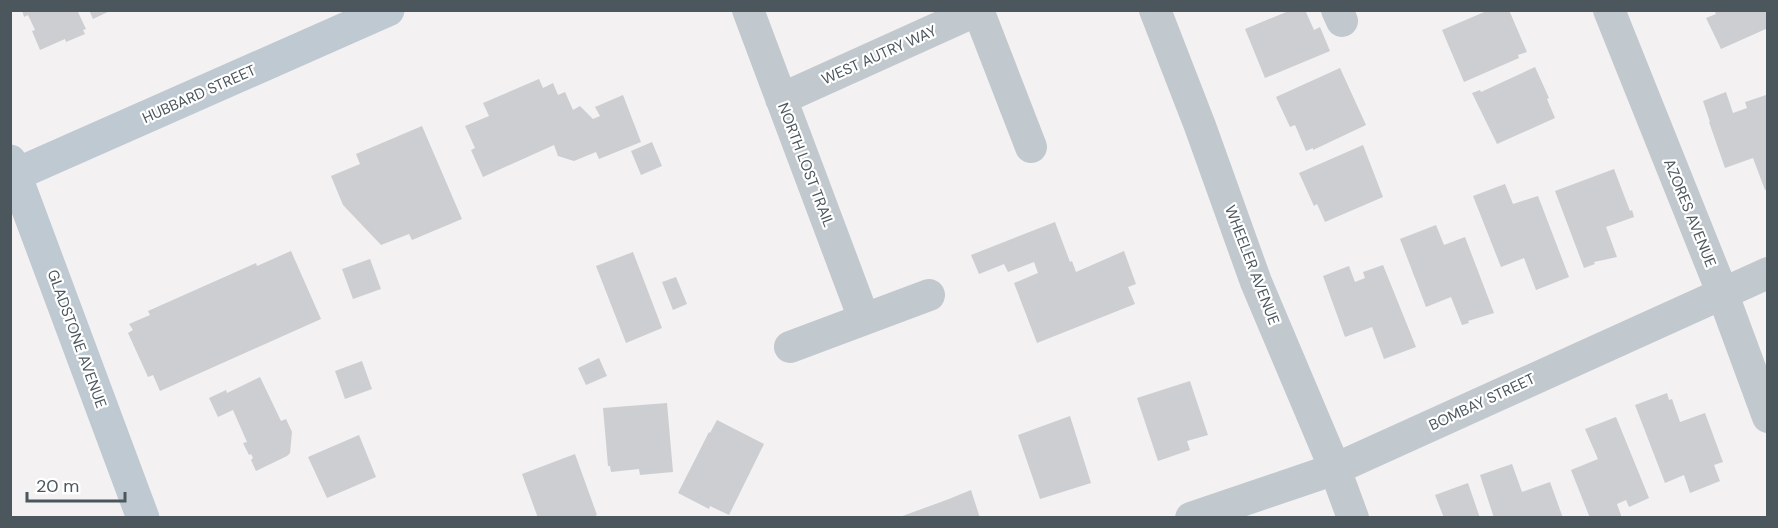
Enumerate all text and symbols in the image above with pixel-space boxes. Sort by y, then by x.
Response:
street label: WEST AUTRY WAY [818,21,940,89]
street label: HUBBARD STREET [139,60,259,128]
street label: NORTH LOST TRAIL [773,100,839,230]
street label: AZORES AVENUE [1659,156,1721,270]
street label: WHEELER AVENUE [1220,202,1284,328]
street label: GLADSTONE AVENUE [43,267,111,411]
street label: BOMBAY STREET [1426,369,1538,435]
scale bar [27,465,124,503]
text: 20 m [36,474,79,498]

